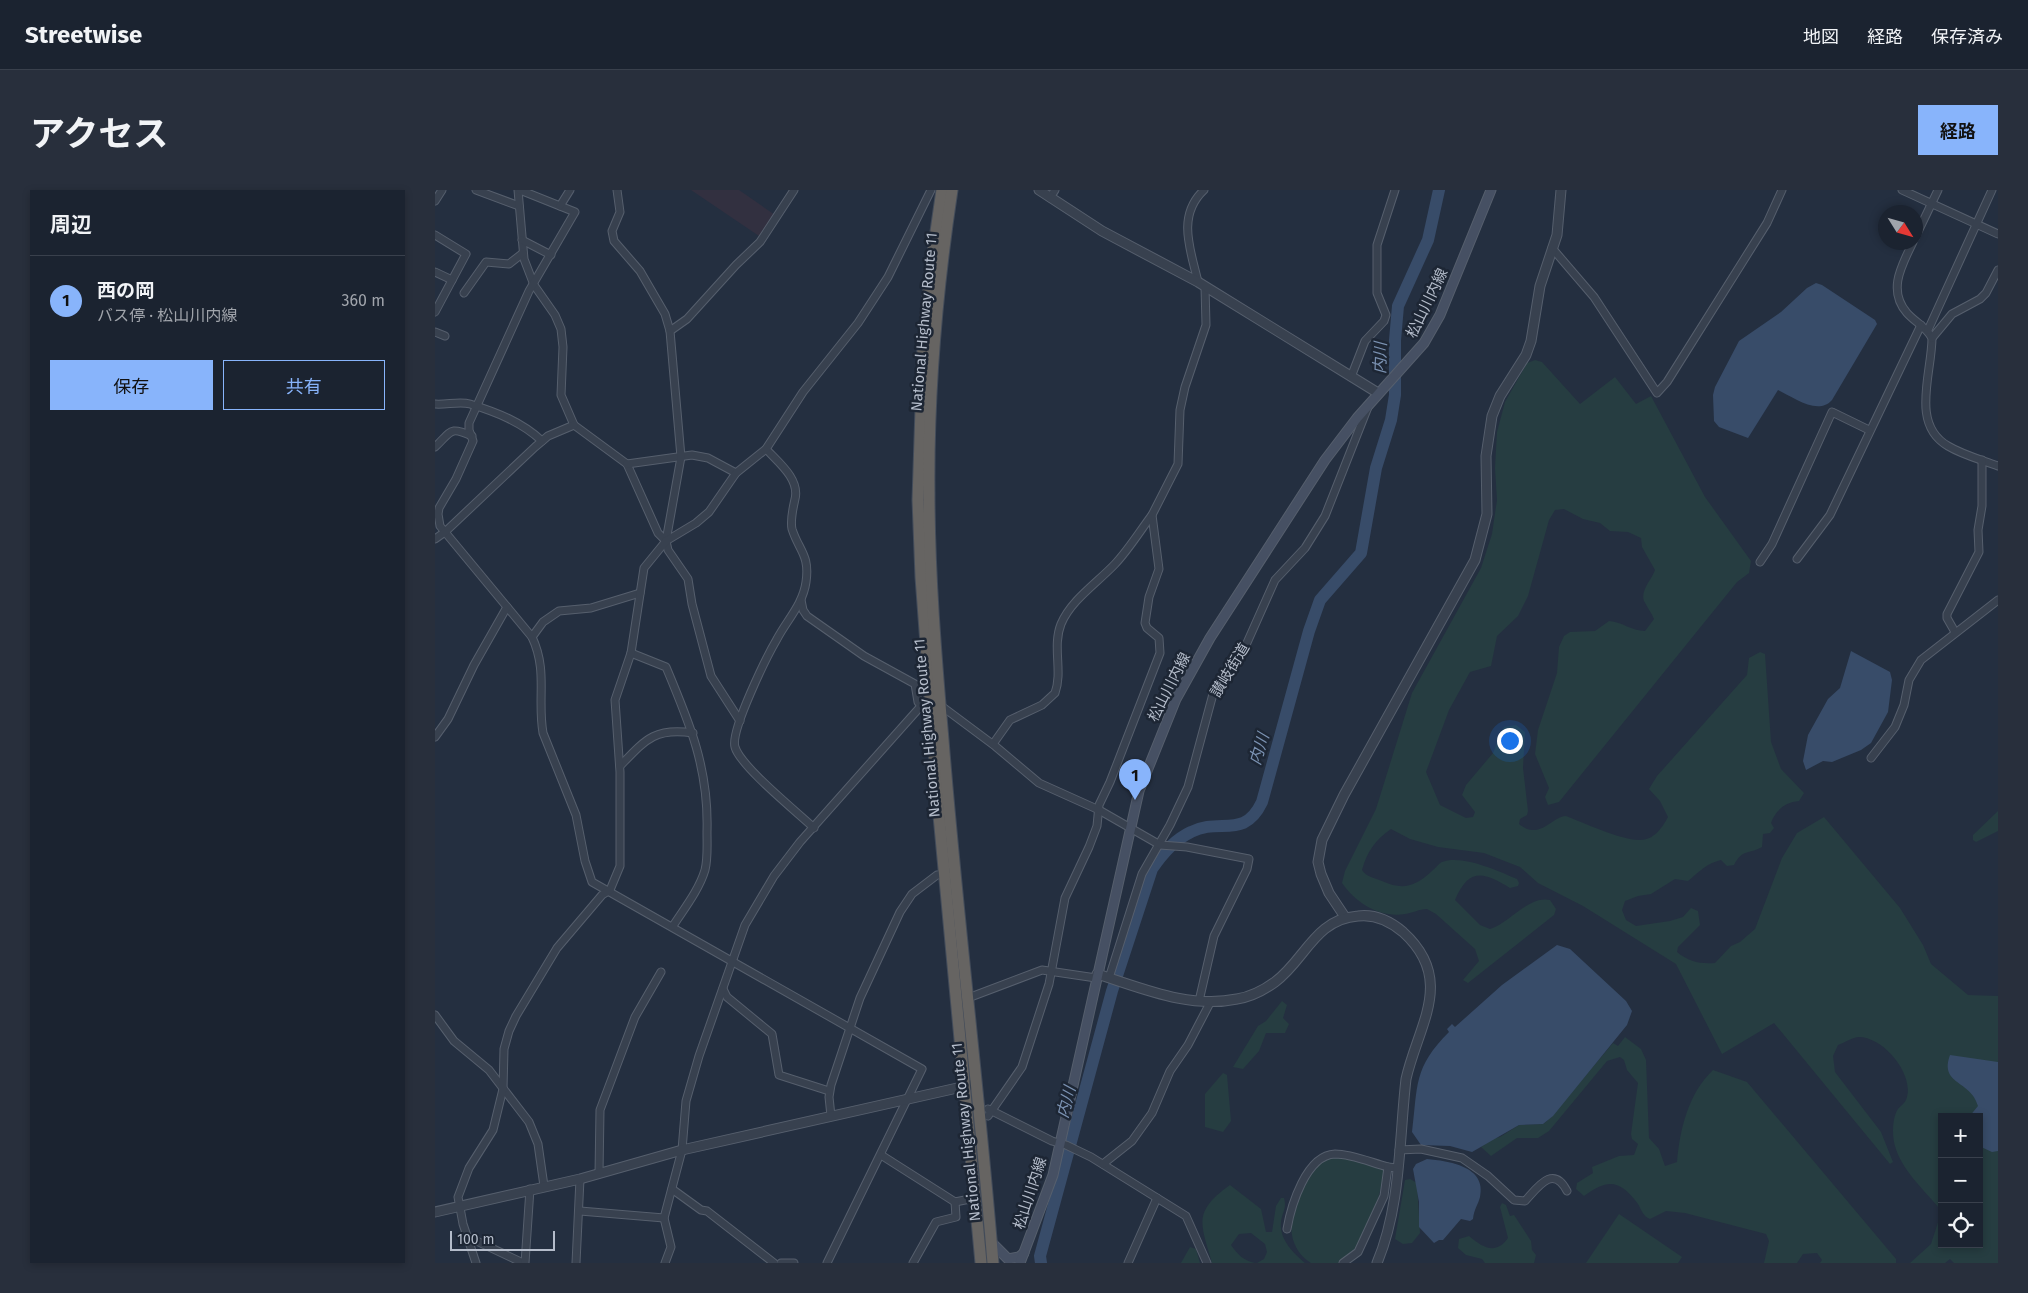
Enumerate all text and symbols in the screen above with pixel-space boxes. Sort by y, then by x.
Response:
text: Streetwise [25,21,142,49]
text: 地図 [1803,26,1839,48]
text: 経路 [1867,26,1903,48]
text: 保存済み [1931,26,2003,48]
button: 経路 [1918,105,1998,155]
text: アクセス [30,113,168,155]
north arrow [1878,205,1923,250]
text: 周辺 [50,212,92,238]
street label: National Highway Route 11 [907,232,941,412]
street label: 松山川内線 [1402,265,1452,341]
text: 西の岡 [97,279,154,302]
text: 1 [62,291,70,310]
text: 360 m [342,291,385,310]
text: バス停 · 松山川内線 [97,306,237,325]
water label: 内川 [1370,340,1390,374]
button: 保存 [50,360,213,410]
button: 共有 [223,360,385,410]
street label: National Highway Route 11 [910,638,944,818]
street label: 讃岐街道 [1207,640,1253,700]
street label: 松山川内線 [1144,649,1194,725]
your location [1497,728,1523,754]
water label: 内川 [1245,729,1273,767]
pin: 1 [1119,759,1151,800]
street label: National Highway Route 11 [948,1042,984,1222]
water label: 内川 [1053,1082,1080,1120]
map controls [1938,1113,1983,1248]
button: + [1938,1113,1983,1158]
street label: 松山川内線 [1010,1155,1050,1231]
button: − [1938,1158,1983,1203]
button: locate [1938,1203,1983,1248]
scale bar [450,1228,555,1251]
text: 100 m [457,1231,494,1248]

